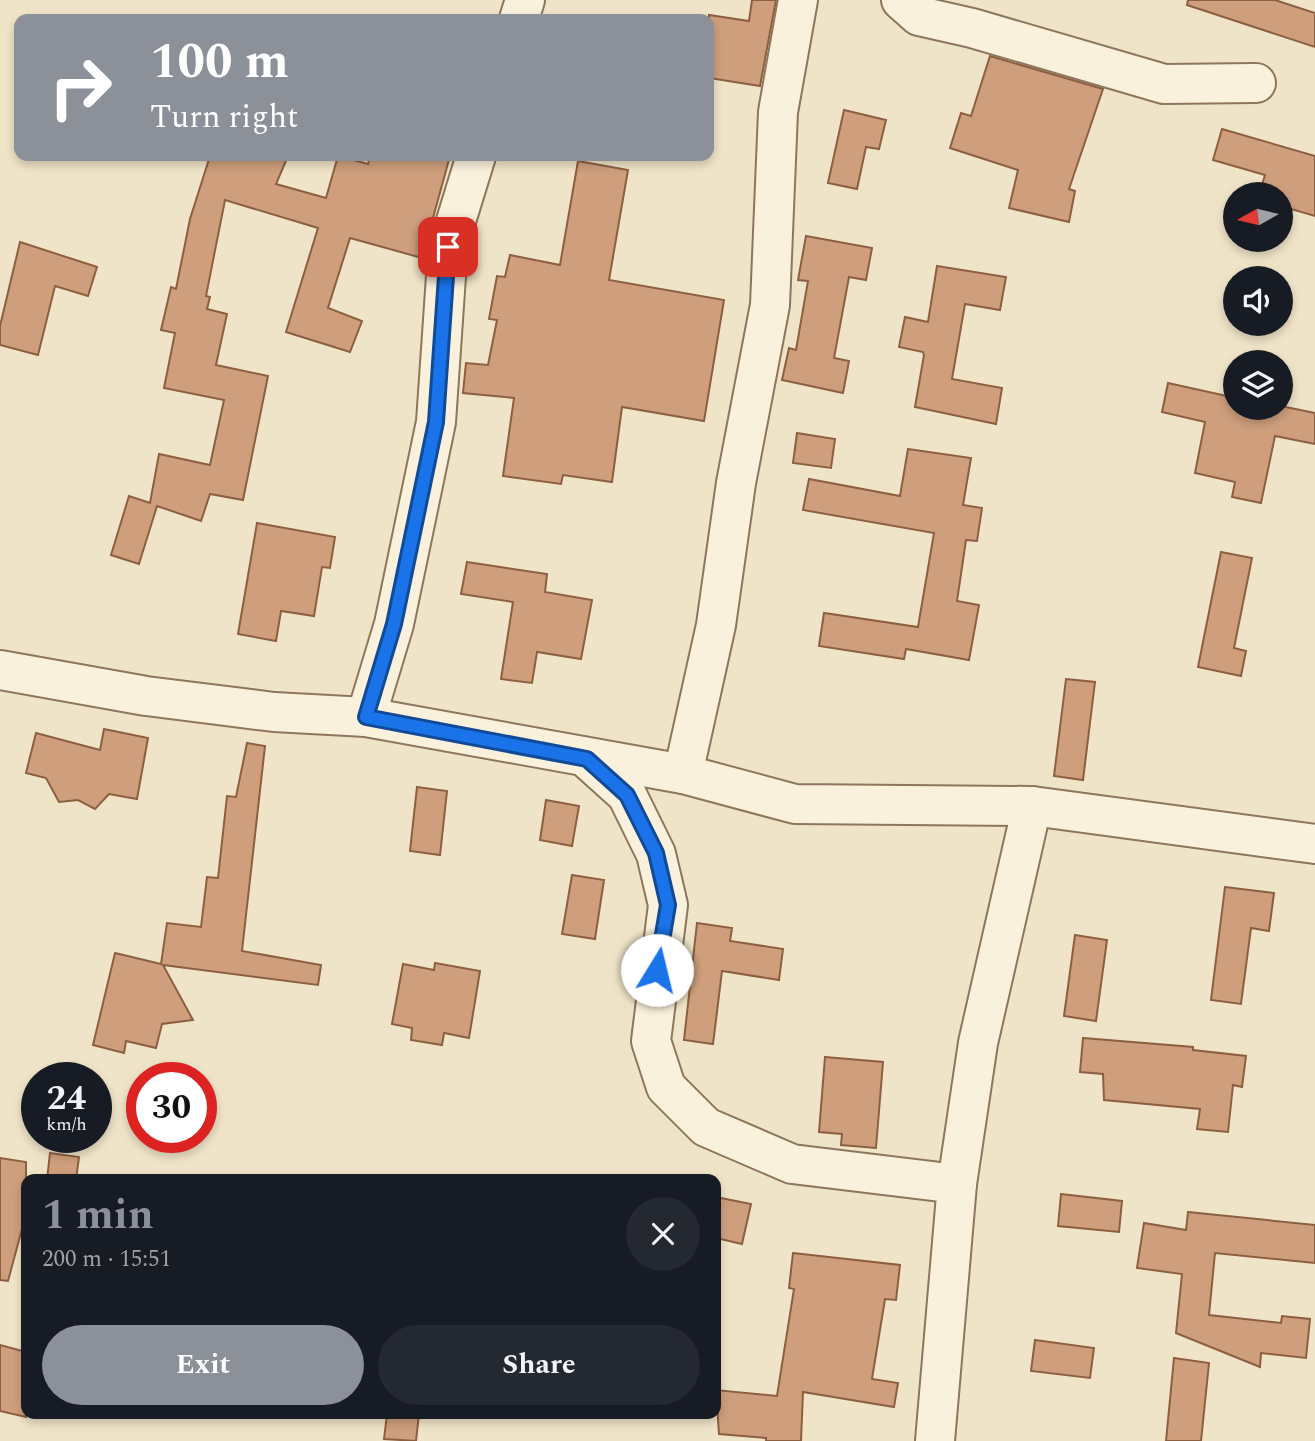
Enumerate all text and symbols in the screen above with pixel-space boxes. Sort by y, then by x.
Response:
text: 100 m [150,25,289,100]
icon: right [35,42,126,133]
text: Turn right [150,93,298,142]
north arrow [1223,182,1293,252]
map controls [1223,182,1293,420]
pin [418,217,478,277]
icon: arrive [429,228,467,266]
button: sound [1223,266,1293,336]
button: layers [1223,350,1293,420]
position arrow [620,933,694,1007]
speed limit sign: 30 [126,1062,217,1153]
text: 24 [47,1072,86,1125]
text: km/h [46,1111,87,1138]
text: 1 min [42,1184,154,1247]
button: close [626,1197,700,1271]
text: 200 m · 15:51 [42,1242,171,1277]
button: Exit [42,1325,364,1405]
button: Share [378,1325,700,1405]

